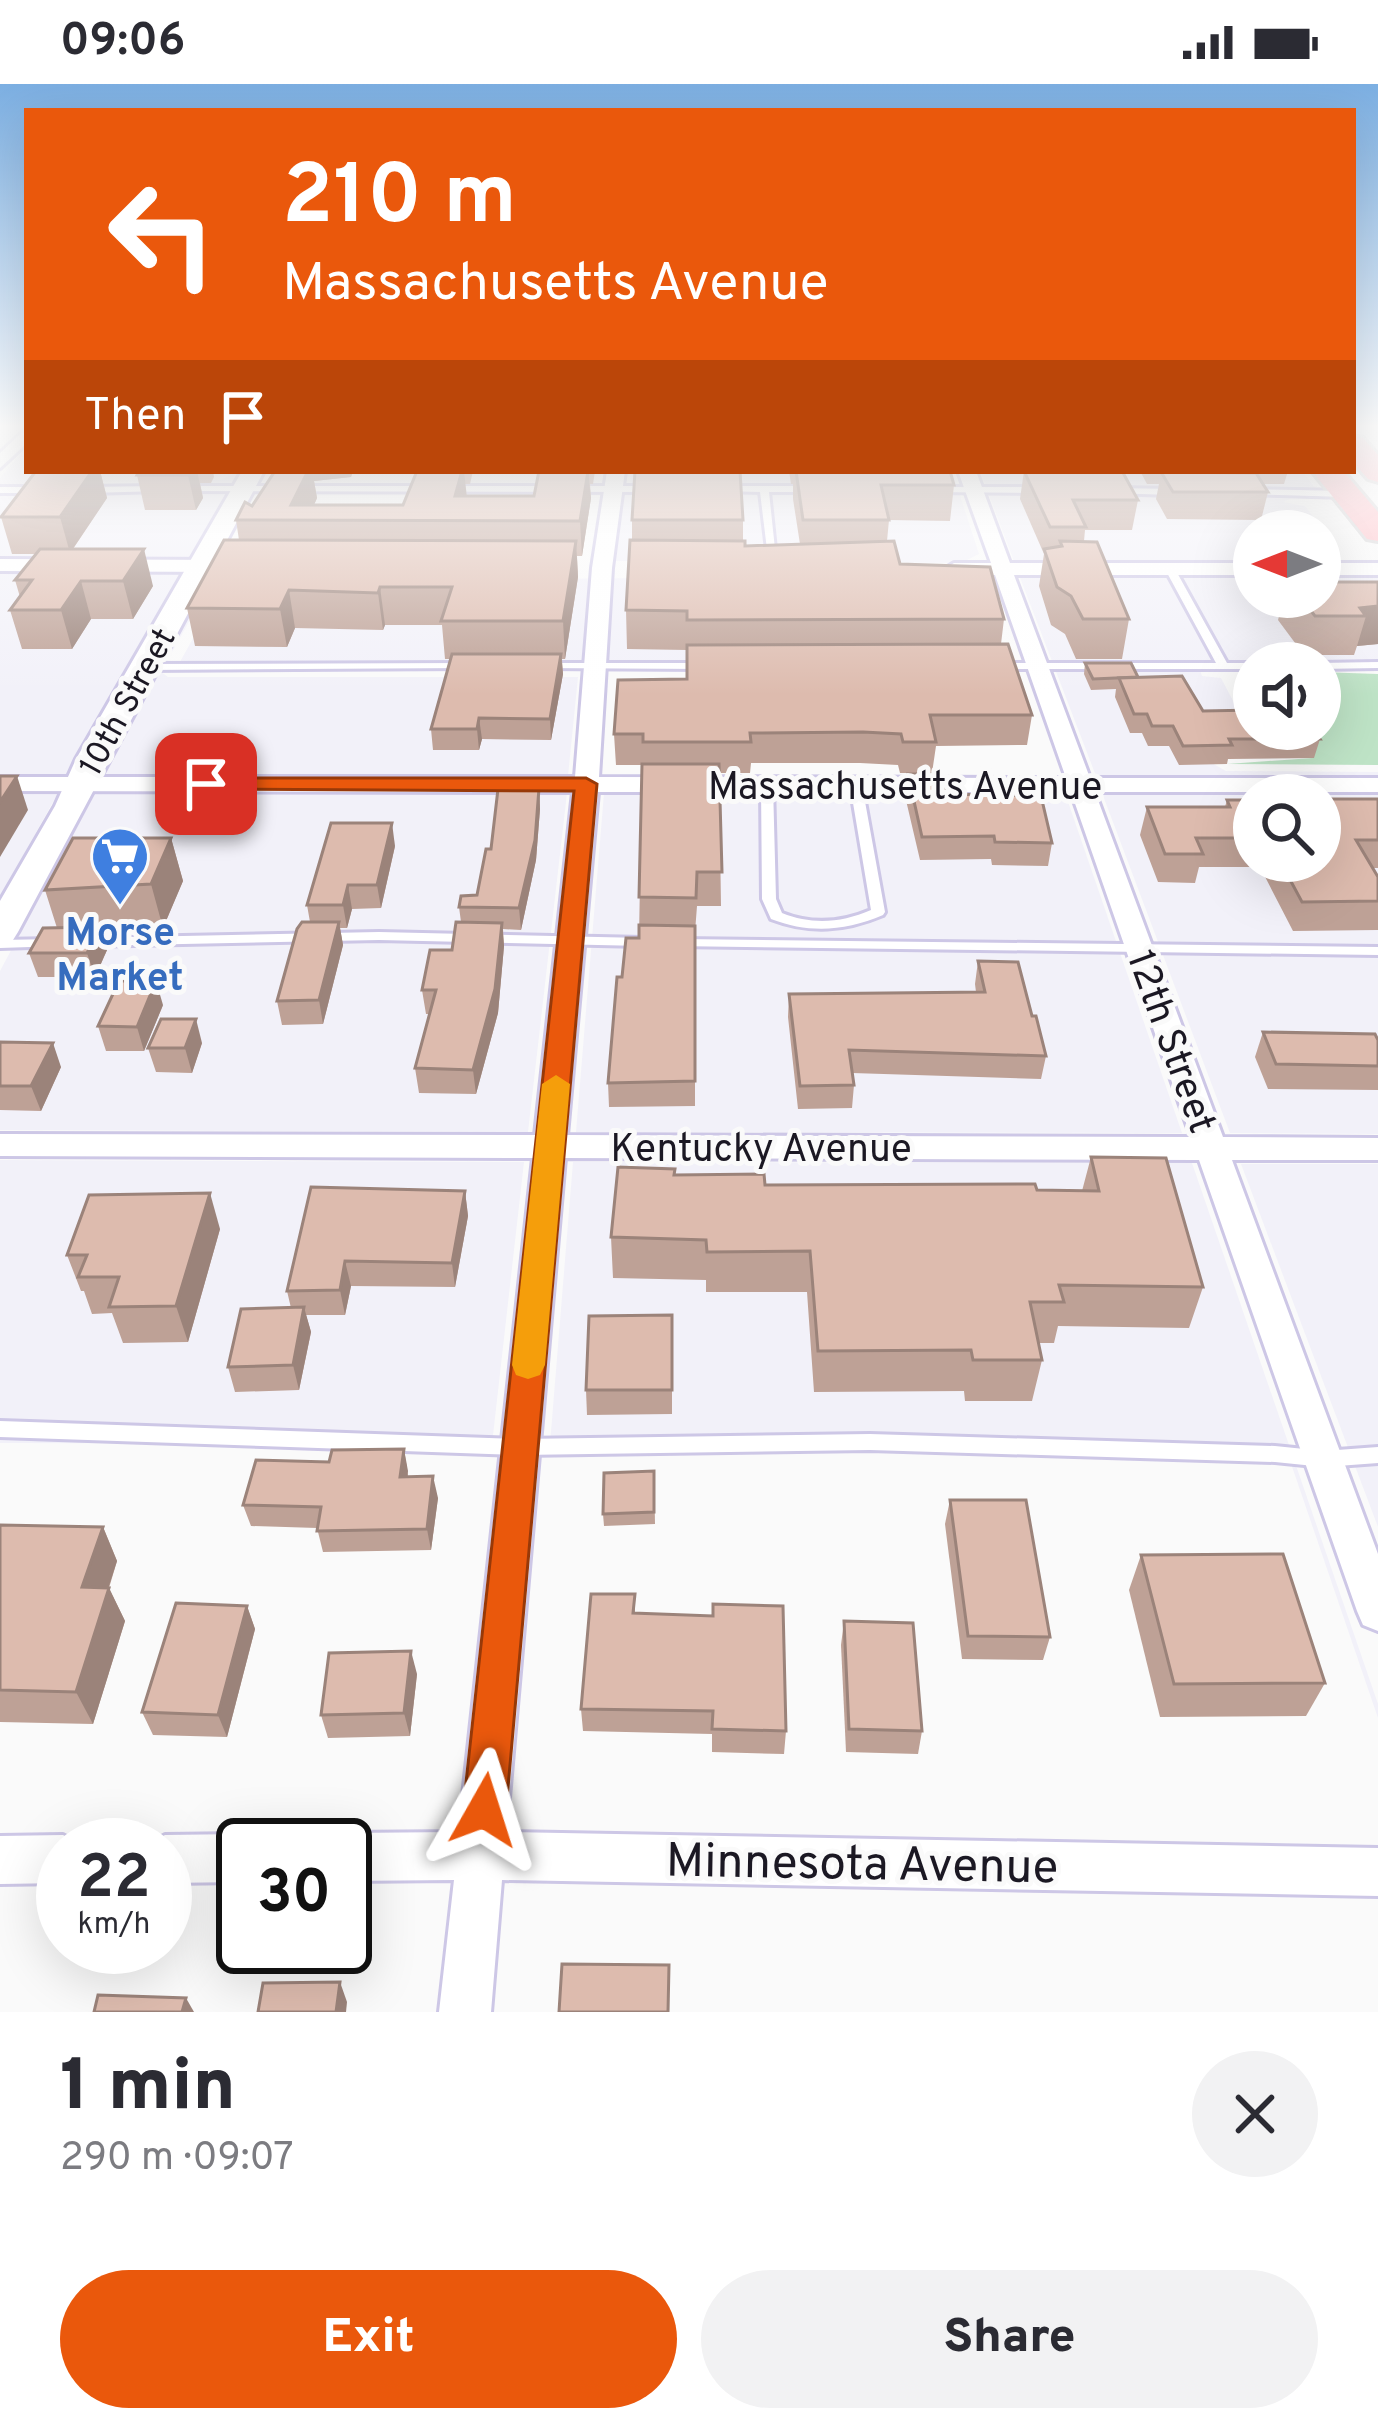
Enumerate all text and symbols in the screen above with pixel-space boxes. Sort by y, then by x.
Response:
text: 09:06 [60,14,185,71]
text: 210 m [282,147,517,253]
icon: left [84,156,240,312]
text: Massachusetts Avenue [282,251,829,320]
icon: arrive [210,384,276,450]
text: Then [84,389,186,446]
north arrow [1233,510,1341,618]
map controls [1233,510,1341,882]
street label: 10th Street [72,622,187,784]
button: sound [1233,642,1341,750]
pin [155,733,257,835]
icon: arrive [173,751,239,817]
street label: Massachusetts Avenue [708,765,1102,814]
button: search [1233,774,1341,882]
supermarket icon: Morse Market [89,825,151,907]
place label: Morse Market [56,911,184,1005]
street label: 12th Street [1113,944,1224,1141]
street label: Kentucky Avenue [610,1127,912,1176]
position arrow [421,1747,547,1873]
speed limit sign: 30 [216,1818,372,1974]
street label: Minnesota Avenue [665,1834,1059,1900]
text: 22 [77,1843,151,1919]
text: km/h [78,1907,150,1944]
text: 1 min [60,2044,236,2136]
button: close [1192,2051,1318,2177]
text: 290 m · 09:07 [60,2135,294,2184]
button: Exit [60,2270,677,2408]
button: Share [701,2270,1318,2408]

